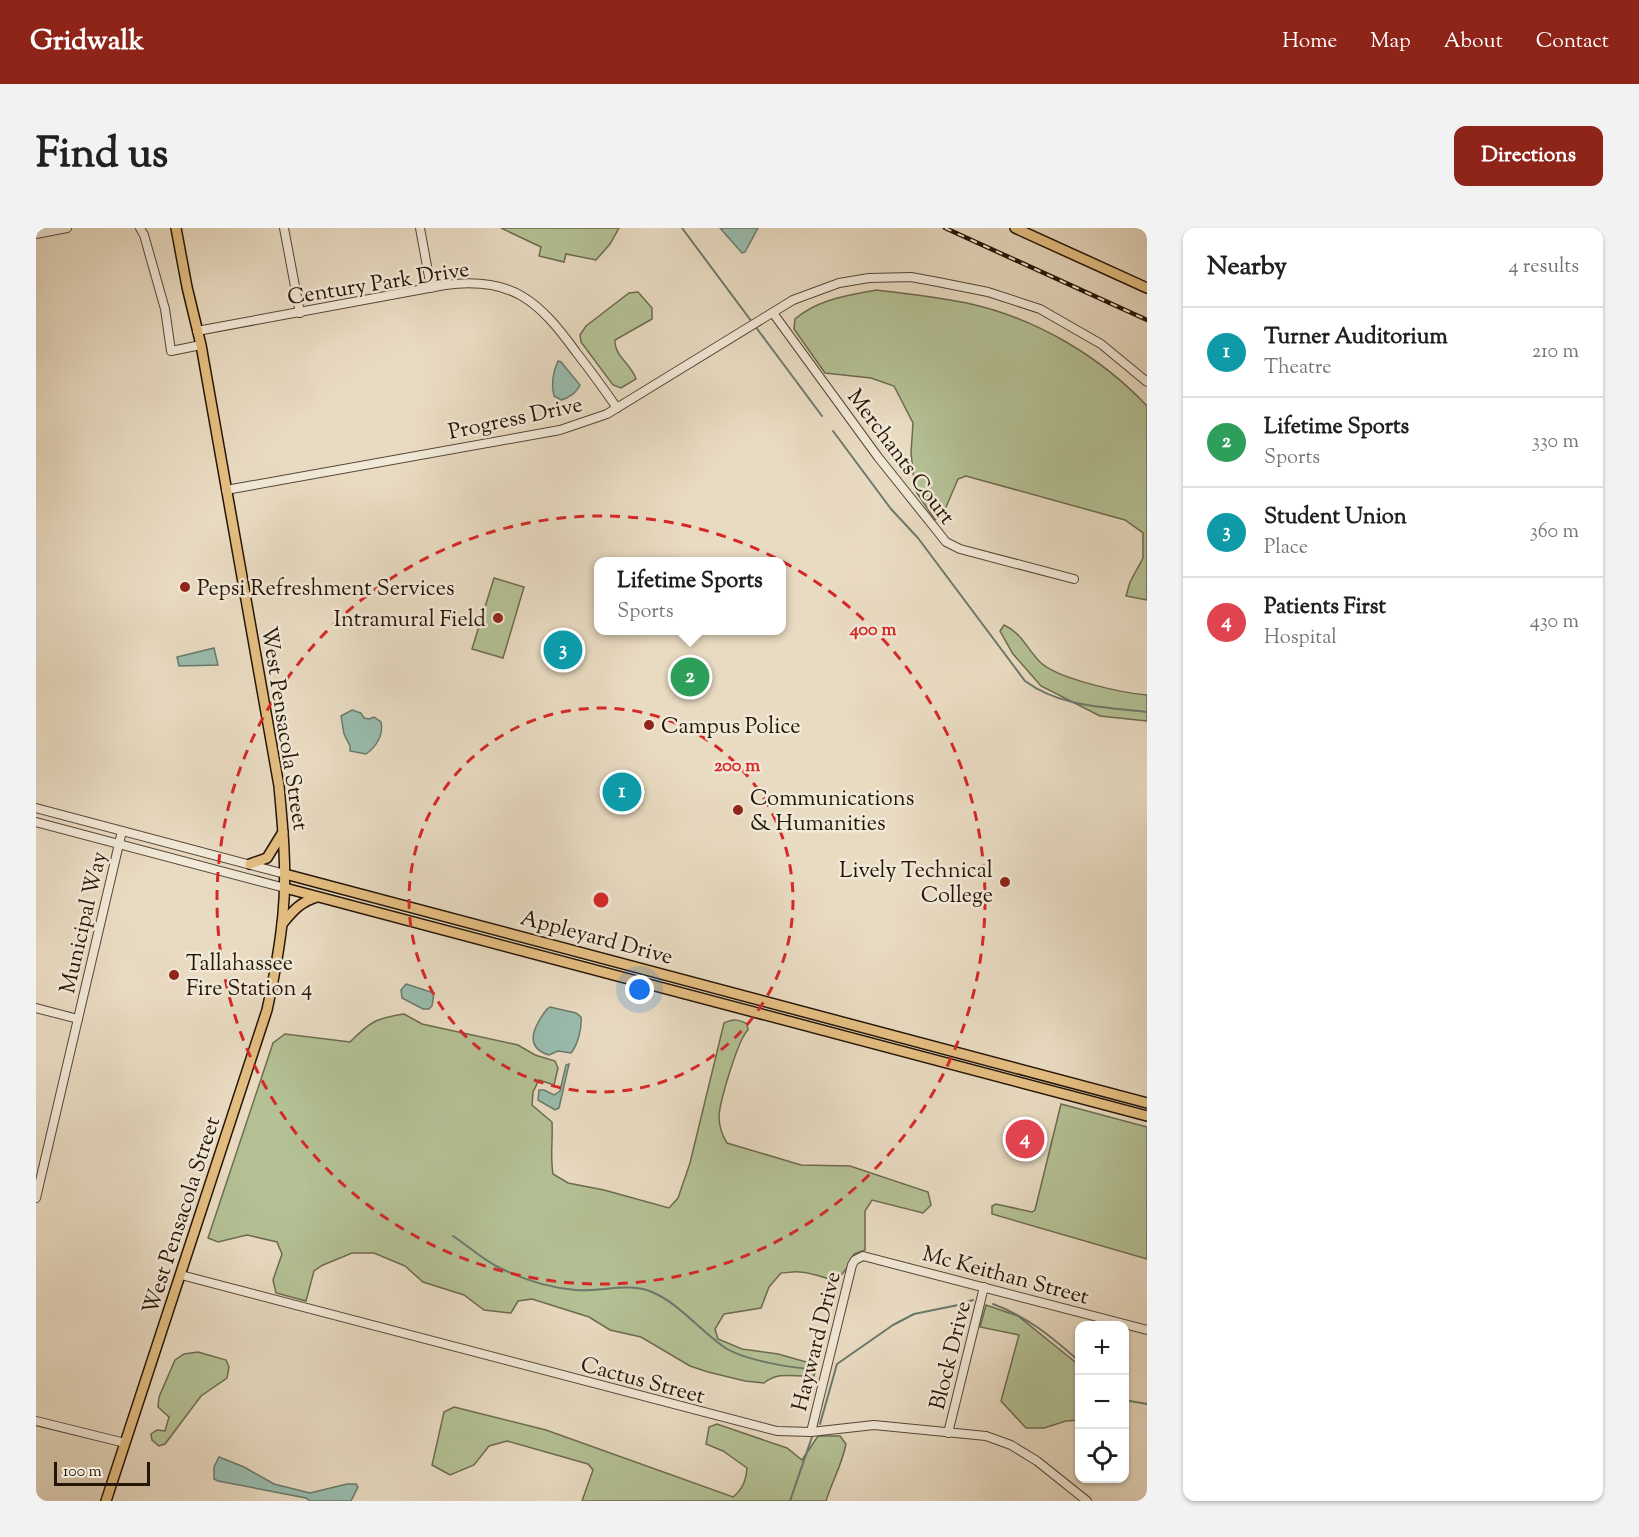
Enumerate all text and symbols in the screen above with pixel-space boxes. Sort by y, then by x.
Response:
text: Gridwalk [30,22,144,62]
text: Home [1282,27,1337,57]
text: Map [1370,27,1411,57]
text: About [1444,27,1503,57]
text: Contact [1536,27,1609,57]
text: Find us [36,126,168,186]
button: Directions [1454,126,1603,186]
text: Nearby [1207,249,1287,286]
text: 4 results [1508,253,1579,282]
street label: Century Park Drive [285,255,472,315]
text: Turner Auditorium [1264,322,1448,354]
text: 1 [1223,338,1230,367]
text: 210 m [1532,338,1579,367]
text: Theatre [1264,354,1332,383]
street label: Merchants Court [838,383,962,533]
street label: Progress Drive [446,390,586,450]
text: Lifetime Sports [1264,412,1409,444]
text: 2 [1222,428,1231,457]
text: 330 m [1532,428,1579,457]
text: Sports [1264,444,1320,473]
text: Student Union [1264,502,1407,534]
text: 3 [1222,518,1231,547]
text: 360 m [1530,518,1579,547]
text: Place [1264,534,1308,563]
popup [594,557,786,635]
text: Lifetime Sports [617,566,763,598]
place label: Pepsi Refreshment Services [197,574,455,606]
marker: Pepsi Refreshment Services [178,580,192,594]
text: Patients First [1264,592,1386,624]
text: Sports [617,598,674,627]
place label: Intramural Field [334,605,486,637]
text: 4 [1221,608,1232,637]
text: 430 m [1530,608,1579,637]
marker: Intramural Field [491,611,505,625]
text: 400 m [849,618,896,644]
street label: West Pensacola Street [251,624,315,833]
text: Hospital [1264,624,1337,653]
pin: 3 [544,628,582,672]
pin: 2 [670,654,710,700]
place label: Campus Police [661,712,801,744]
marker: Campus Police [642,718,656,732]
text: 200 m [714,754,760,780]
pin: 1 [602,770,642,814]
place label: Communications & Humanities [750,784,914,841]
marker: Communications & Humanities [731,803,745,817]
street label: Municipal Way [53,848,117,997]
place label: Lively Technical College [839,856,993,913]
marker: Lively Technical College [998,875,1012,889]
centre of rings [591,890,611,910]
street label: Appleyard Drive [516,903,676,975]
place label: Tallahassee Fire Station 4 [186,949,312,1006]
marker: Tallahassee Fire Station 4 [167,968,181,982]
your location [625,975,654,1004]
street label: West Pensacola Street [136,1112,230,1319]
pin: 4 [1006,1116,1044,1162]
street label: Mc Keithan Street [919,1239,1092,1315]
street label: Hayward Drive [785,1269,851,1415]
street label: Block Drive [923,1298,981,1414]
map controls [1075,1321,1129,1483]
button: + [1075,1321,1129,1375]
street label: Cactus Street [577,1350,708,1414]
button: − [1075,1375,1129,1429]
button: locate [1075,1429,1129,1483]
scale bar [54,1459,150,1486]
text: 100 m [63,1461,102,1484]

